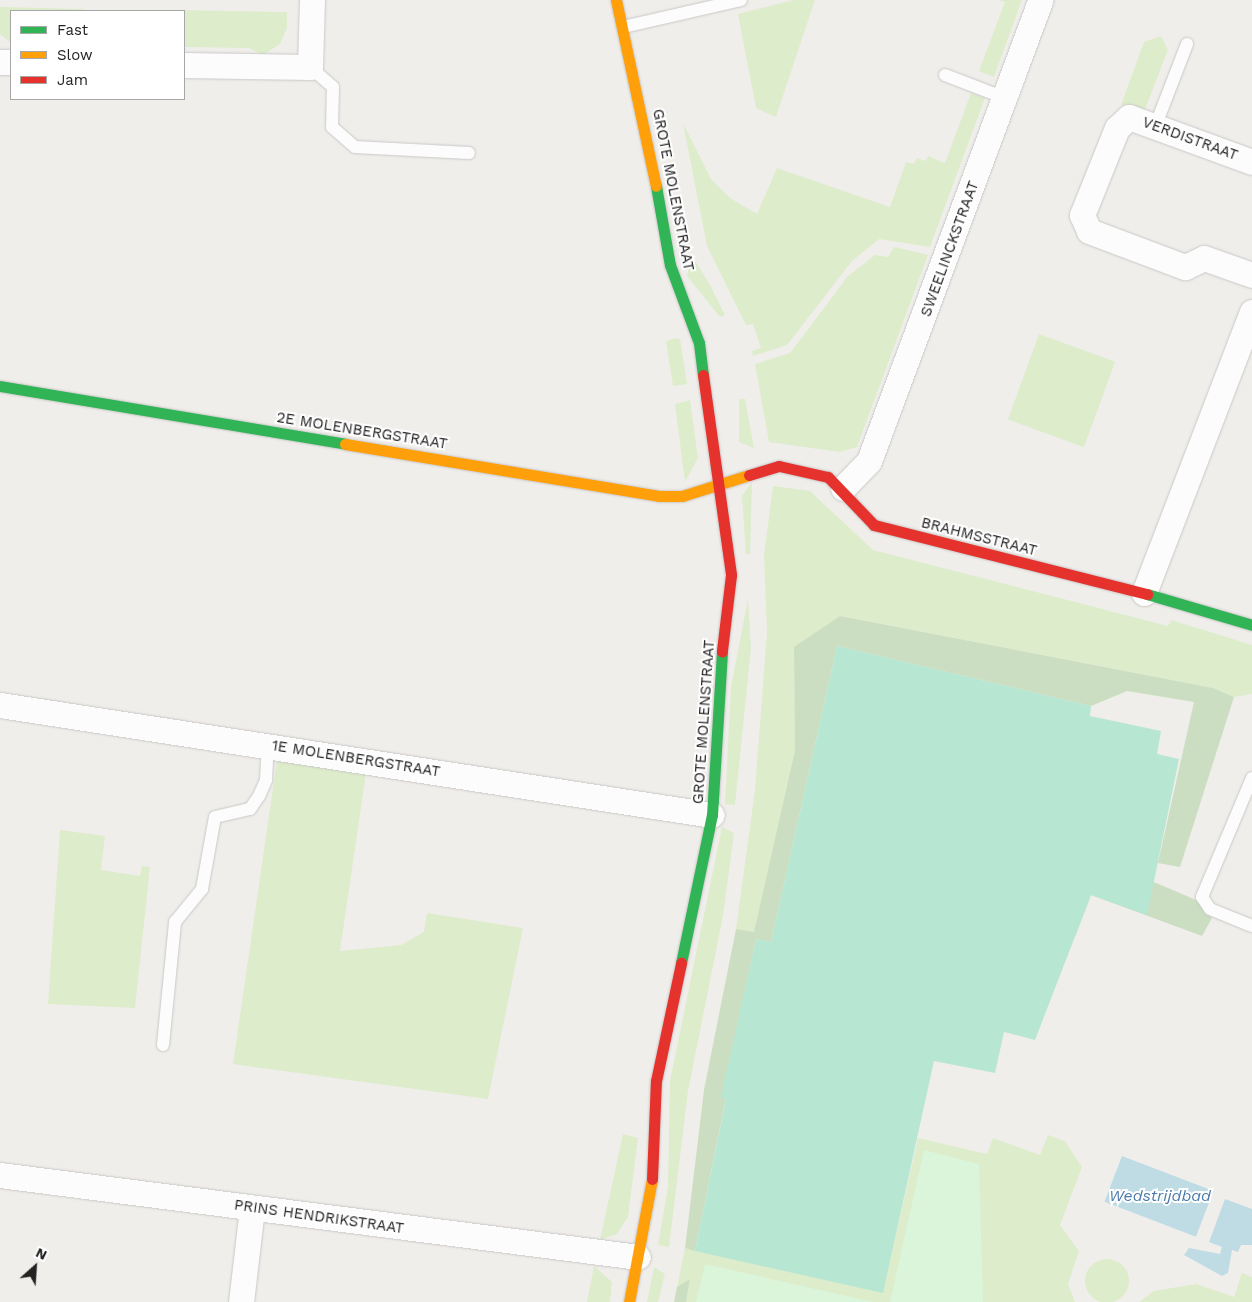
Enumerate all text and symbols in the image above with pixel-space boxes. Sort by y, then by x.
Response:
legend [10,10,185,100]
text: Fast [57,21,88,39]
text: Slow [57,46,93,64]
text: Jam [57,71,88,89]
street label: GROTE MOLENSTRAAT [648,107,698,273]
street label: VERDISTRAAT [1140,113,1240,165]
street label: SWEELINCKSTRAAT [917,179,983,319]
street label: 2E MOLENBERGSTRAAT [275,409,449,453]
street label: BRAHMSSTRAAT [919,514,1039,560]
street label: GROTE MOLENSTRAAT [689,639,719,805]
street label: 1E MOLENBERGSTRAAT [271,737,441,781]
water label: Wedstrijdbad [1109,1186,1211,1206]
street label: PRINS HENDRIKSTRAAT [233,1196,405,1238]
north arrow [10,1242,60,1292]
text: N [33,1244,50,1263]

